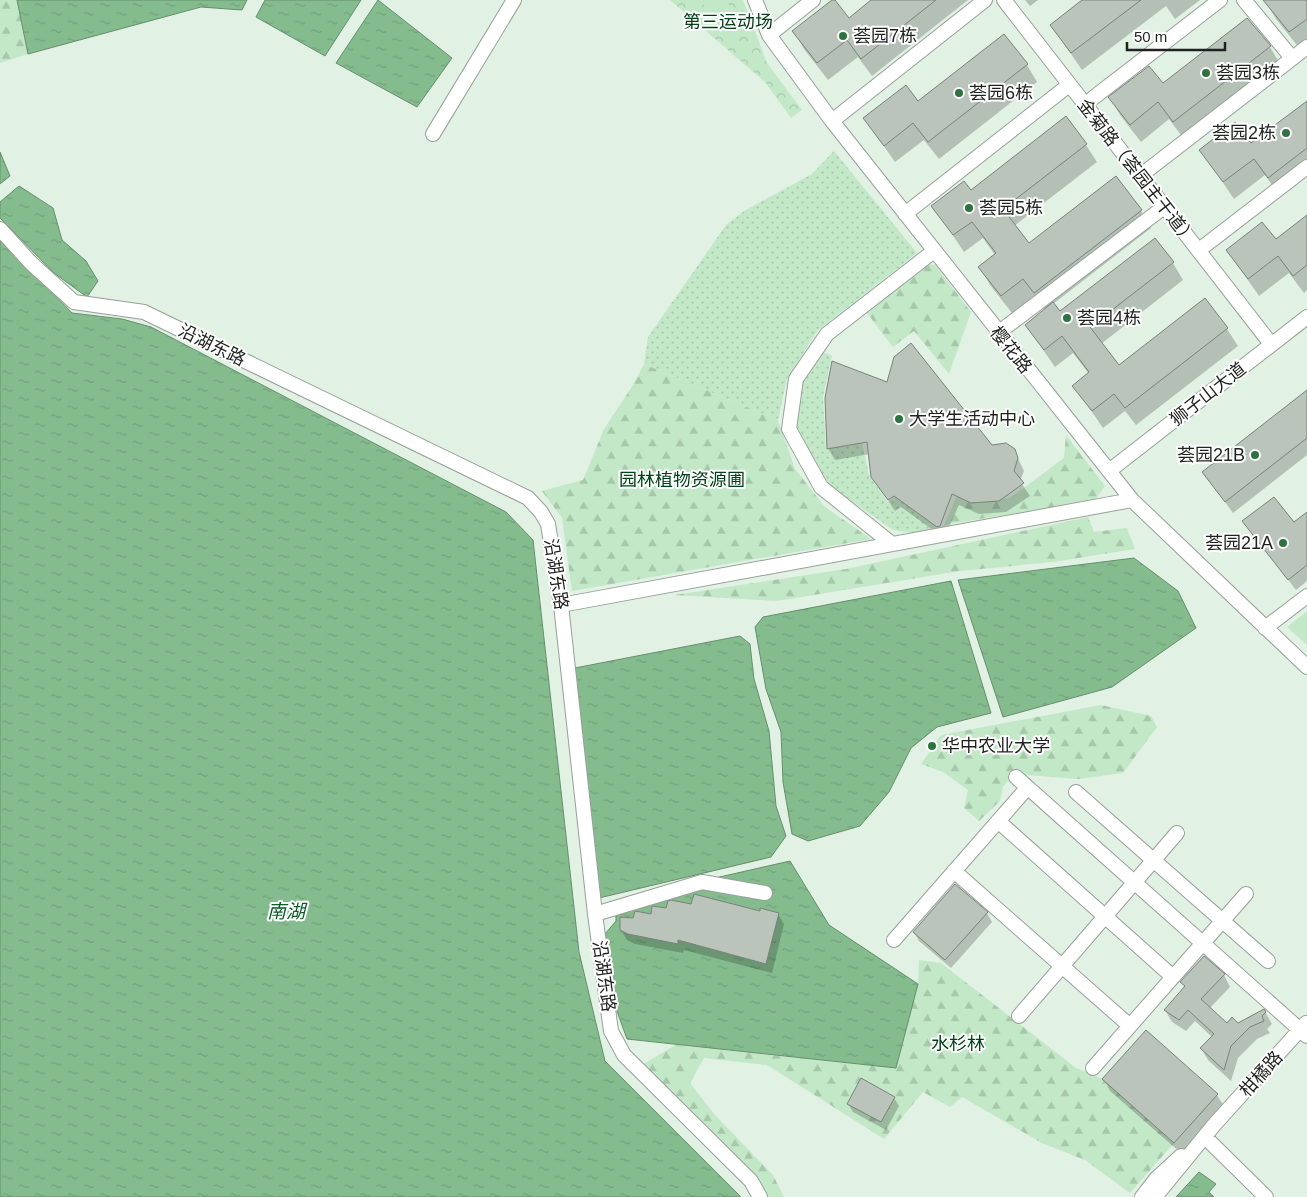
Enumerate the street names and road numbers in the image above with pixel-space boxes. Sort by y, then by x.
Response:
street label: 金菊路（荟园主干道） [1074,95,1200,249]
street label: 沿湖东路 [175,320,249,370]
street label: 樱花路 [986,323,1036,377]
street label: 狮子山大道 [1166,358,1250,430]
street label: 沿湖东路 [540,537,572,611]
street label: 沿湖东路 [589,939,619,1013]
street label: 柑橘路 [1236,1047,1286,1101]

